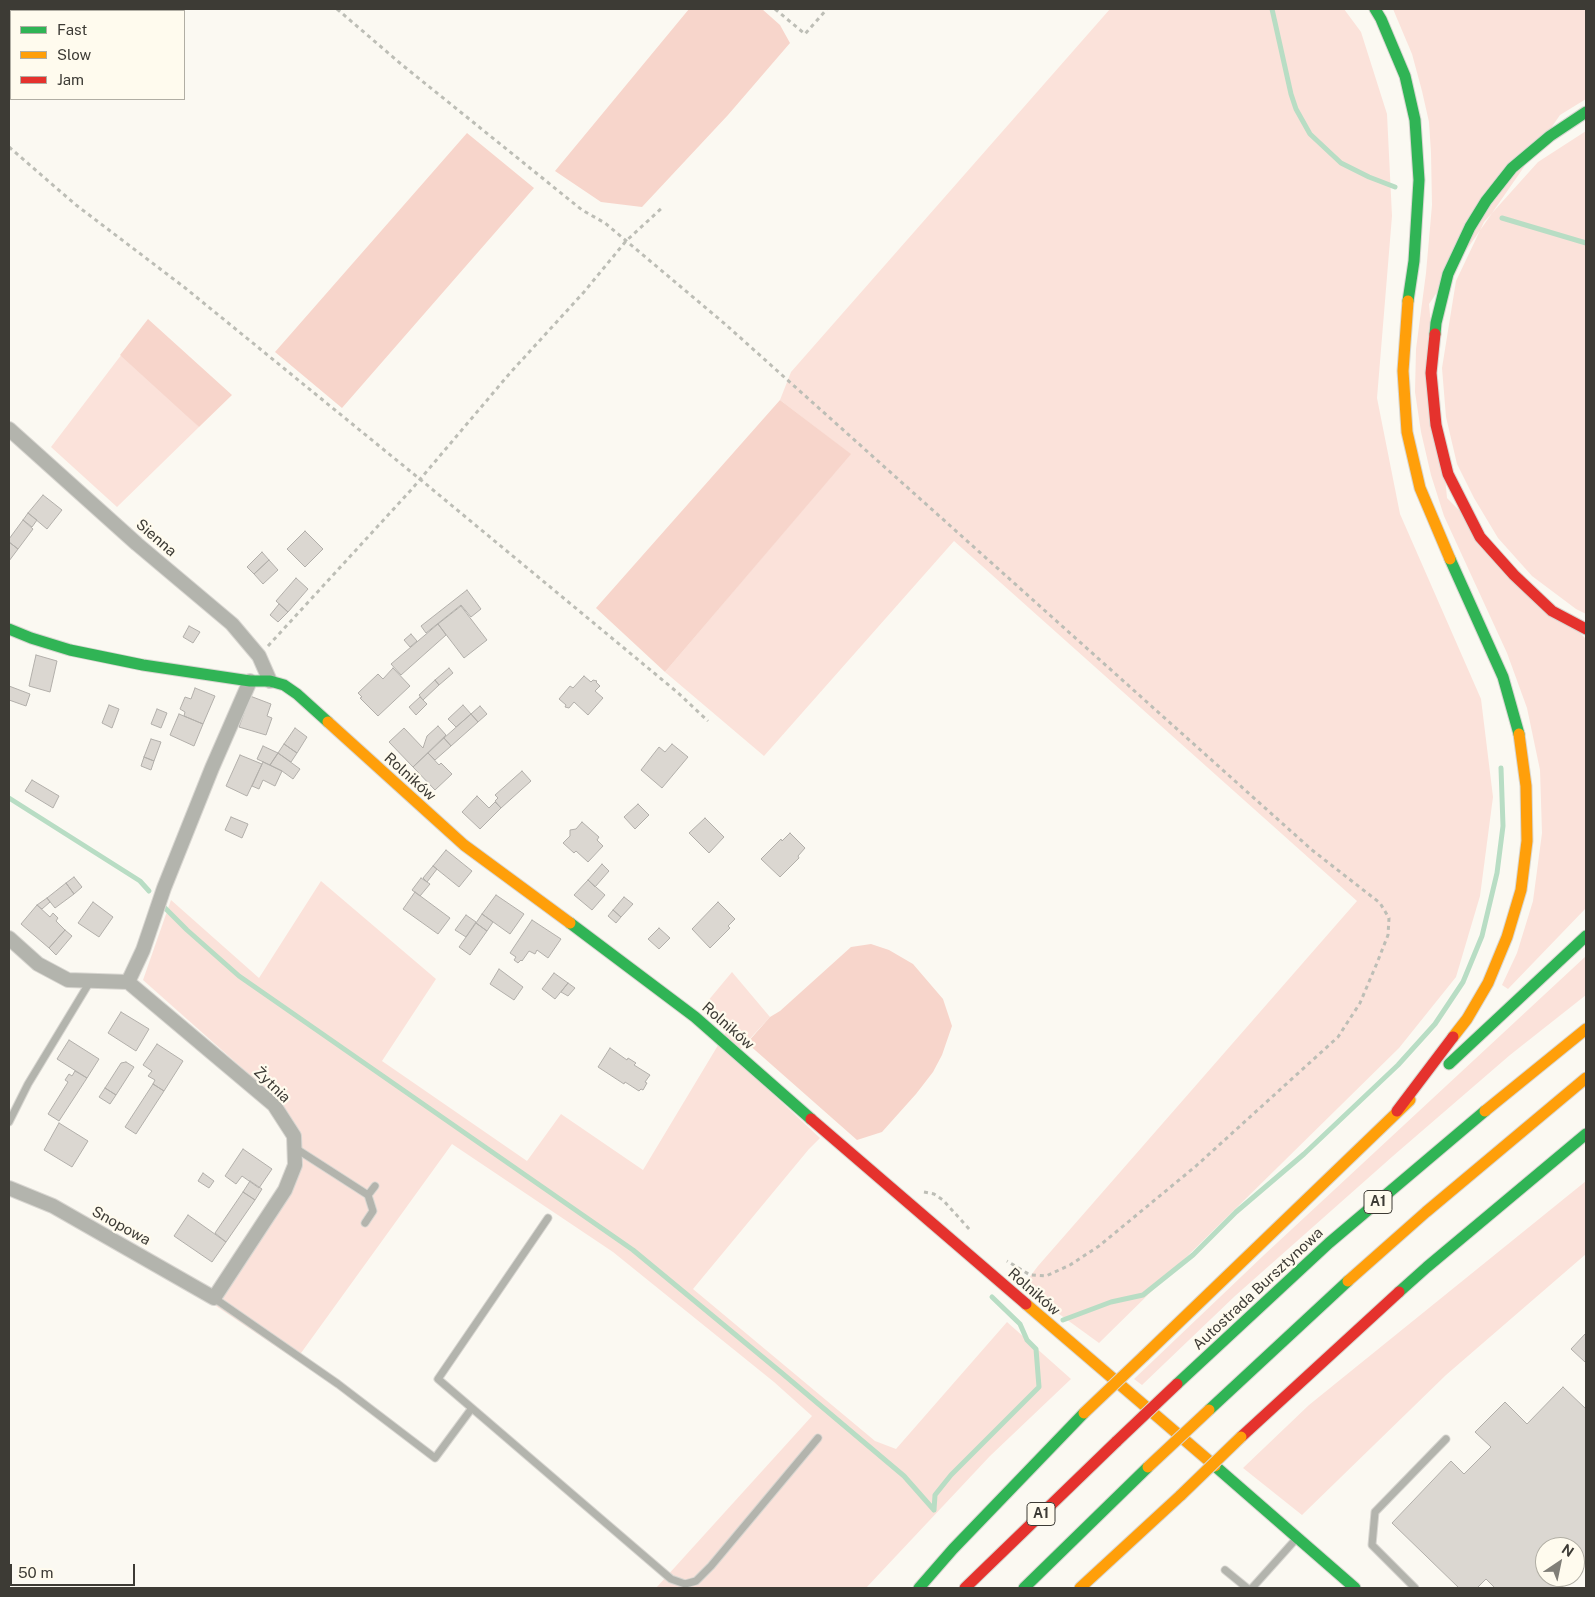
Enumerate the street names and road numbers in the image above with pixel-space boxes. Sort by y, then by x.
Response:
street label: Sienna [132,516,180,560]
street label: Rolników [380,749,440,805]
street label: Rolników [698,998,758,1054]
street label: Żytnia [250,1063,294,1107]
road number: A1 [1364,1190,1392,1214]
street label: Snopowa [89,1203,153,1249]
street label: Autostrada Bursztynowa [1189,1224,1327,1354]
street label: Rolników [1004,1264,1064,1320]
road number: A1 [1027,1502,1055,1526]

